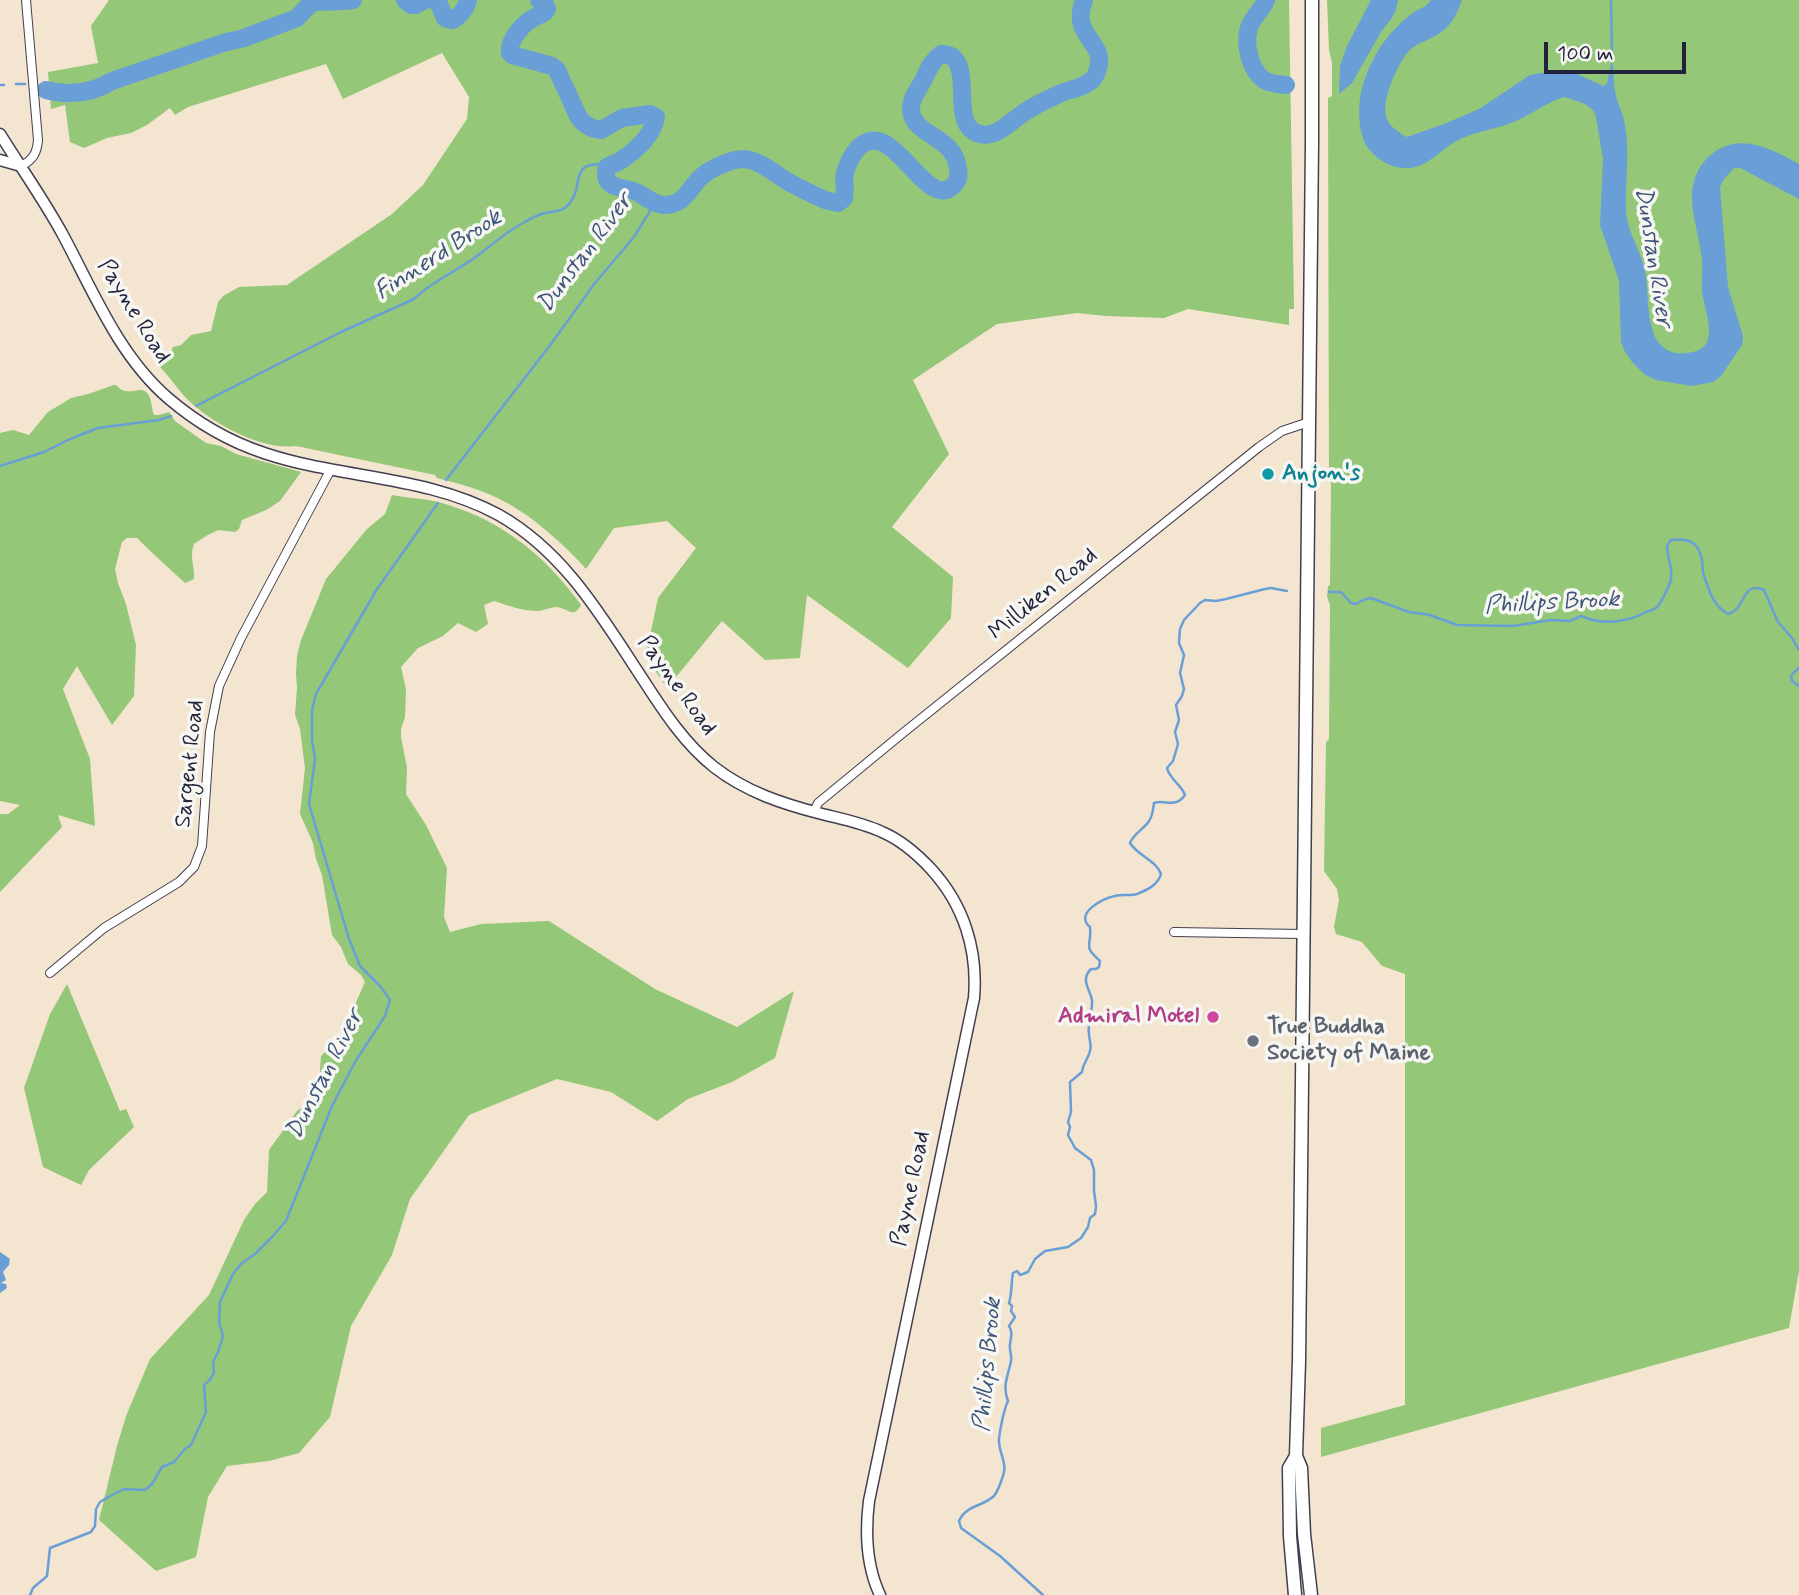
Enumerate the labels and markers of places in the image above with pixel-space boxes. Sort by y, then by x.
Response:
place label: Anjon's [1282,460,1360,488]
marker: Anjon's [1260,466,1276,482]
place label: Admiral Motel [1058,1003,1199,1031]
marker: Admiral Motel [1205,1009,1221,1025]
place label: True Buddha Society of Maine [1267,1014,1430,1068]
marker: True Buddha Society of Maine [1245,1033,1261,1049]

